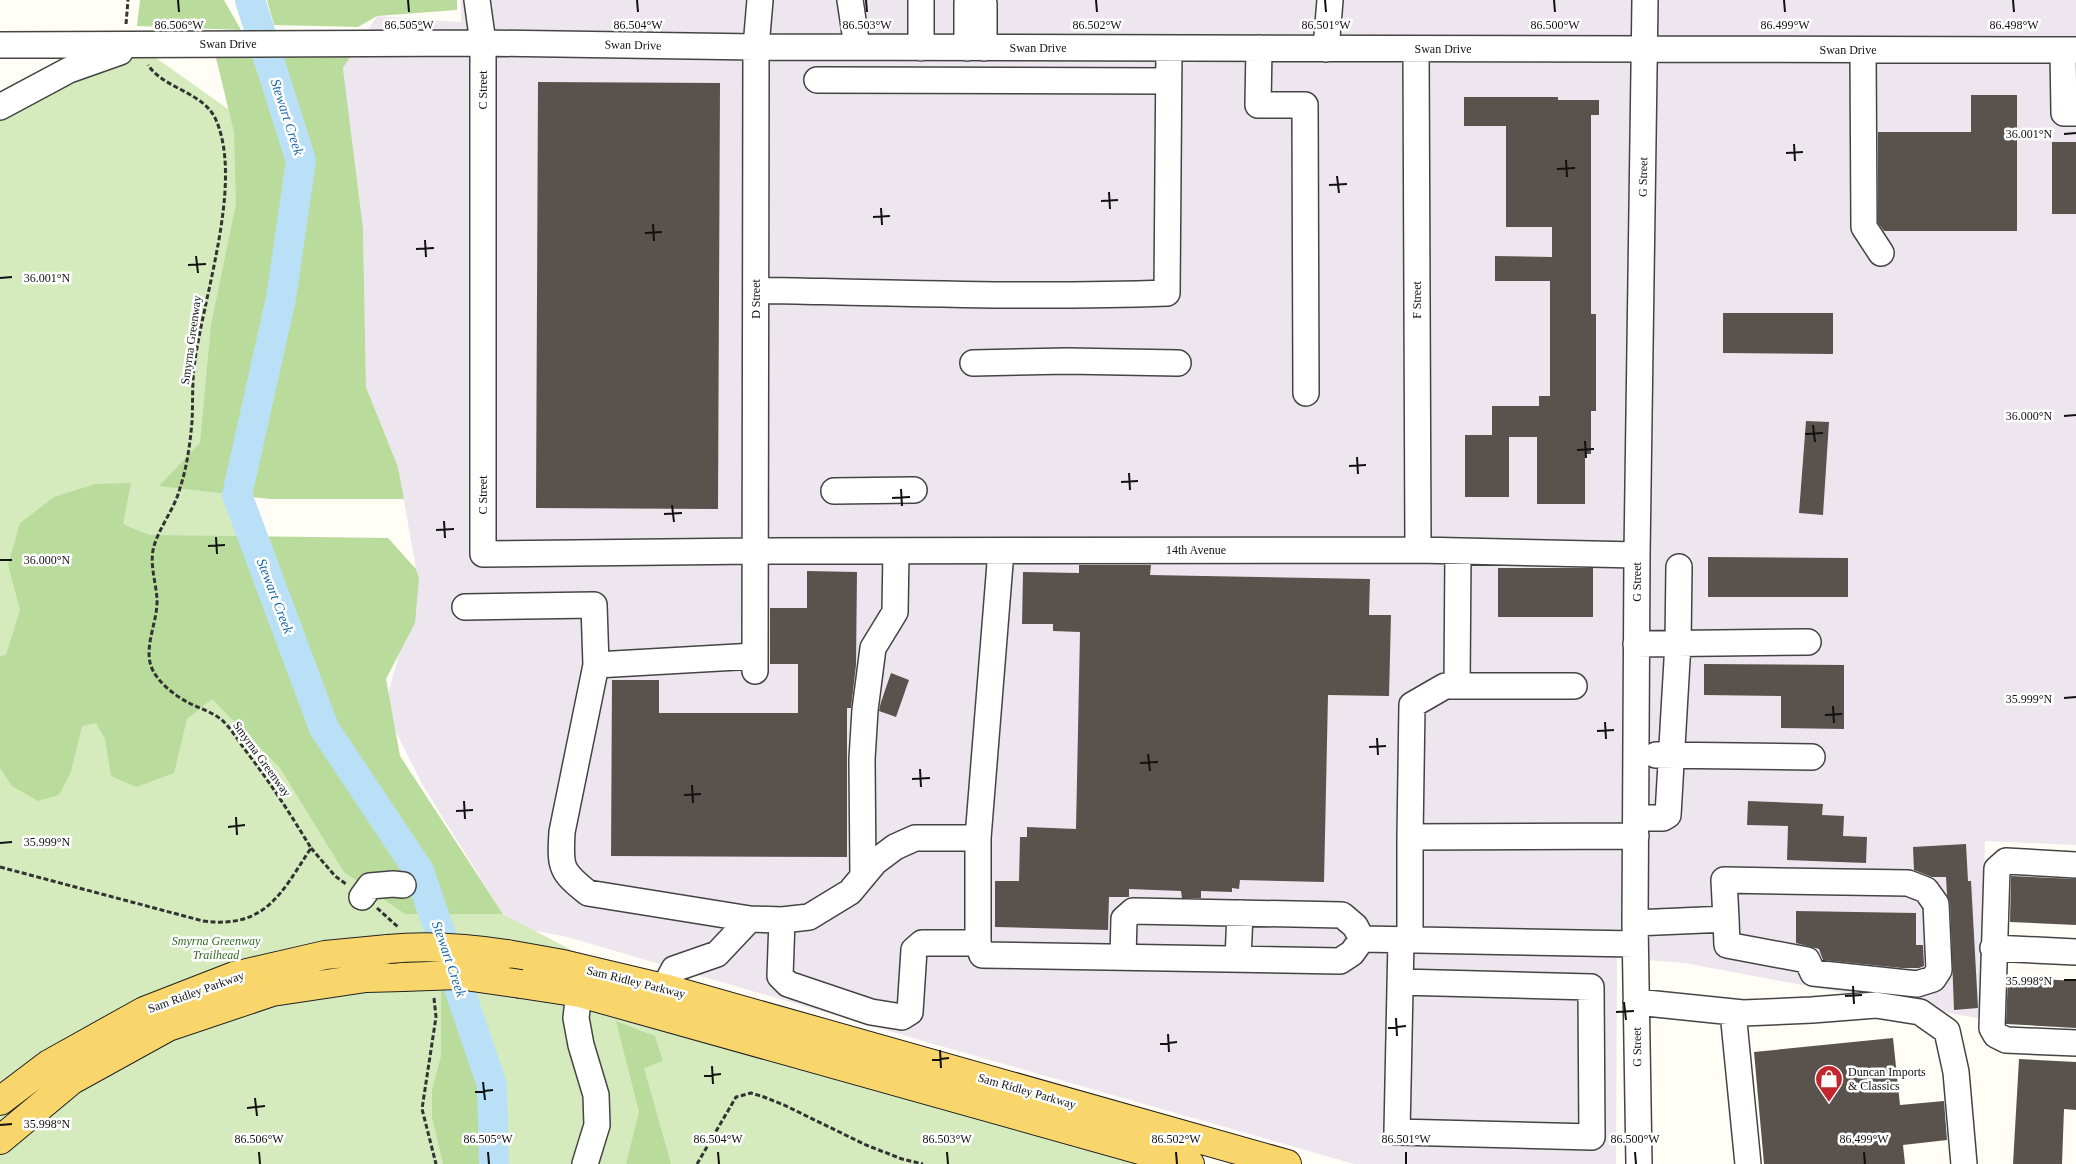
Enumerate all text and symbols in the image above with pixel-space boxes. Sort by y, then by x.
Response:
text: 86.506°W [154,18,204,32]
text: 86.505°W [384,18,434,32]
text: 86.504°W [613,18,663,32]
text: 86.503°W [842,18,892,32]
text: 86.502°W [1072,18,1122,32]
text: 86.501°W [1301,18,1351,32]
text: 86.500°W [1530,18,1580,32]
text: 86.499°W [1760,18,1810,32]
text: 86.498°W [1989,18,2039,32]
street label: Swan Drive [200,37,257,51]
street label: Swan Drive [604,38,662,52]
street label: Swan Drive [1010,41,1067,55]
street label: Swan Drive [1415,42,1472,56]
street label: Swan Drive [1820,43,1877,57]
street label: C Street [476,70,490,110]
water label: Stewart Creek [268,77,307,158]
text: 36.001°N [2006,127,2053,141]
street label: G Street [1636,156,1650,197]
text: 36.001°N [24,271,71,285]
street label: D Street [749,279,763,319]
street label: F Street [1410,281,1424,319]
street label: Smyrna Greenway [178,295,204,385]
text: 36.000°N [2006,409,2053,423]
street label: C Street [476,475,490,515]
street label: 14th Avenue [1166,543,1226,557]
text: 36.000°N [24,553,71,567]
water label: Stewart Creek [254,556,296,636]
street label: G Street [1630,562,1644,602]
text: 35.999°N [2006,692,2053,706]
street label: Smyrna Greenway [230,719,294,799]
text: 35.999°N [24,835,71,849]
water label: Stewart Creek [429,919,469,1000]
park label: Smyrna Greenway Trailhead [172,934,261,962]
street label: Sam Ridley Parkway [585,963,687,1001]
street label: Sam Ridley Parkway [146,968,246,1016]
text: 35.998°N [2006,974,2053,988]
street label: G Street [1630,1026,1644,1067]
shop icon: Duncan Imports & Classics [1814,1064,1844,1103]
place label: Duncan Imports & Classics [1848,1065,1926,1093]
street label: Sam Ridley Parkway [976,1070,1078,1112]
text: 35.998°N [24,1117,71,1131]
text: 86.506°W [234,1132,284,1146]
text: 86.505°W [463,1132,513,1146]
text: 86.504°W [693,1132,743,1146]
text: 86.503°W [922,1132,972,1146]
text: 86.502°W [1151,1132,1201,1146]
text: 86.501°W [1381,1132,1431,1146]
text: 86.500°W [1610,1132,1660,1146]
text: 86.499°W [1839,1132,1889,1146]

